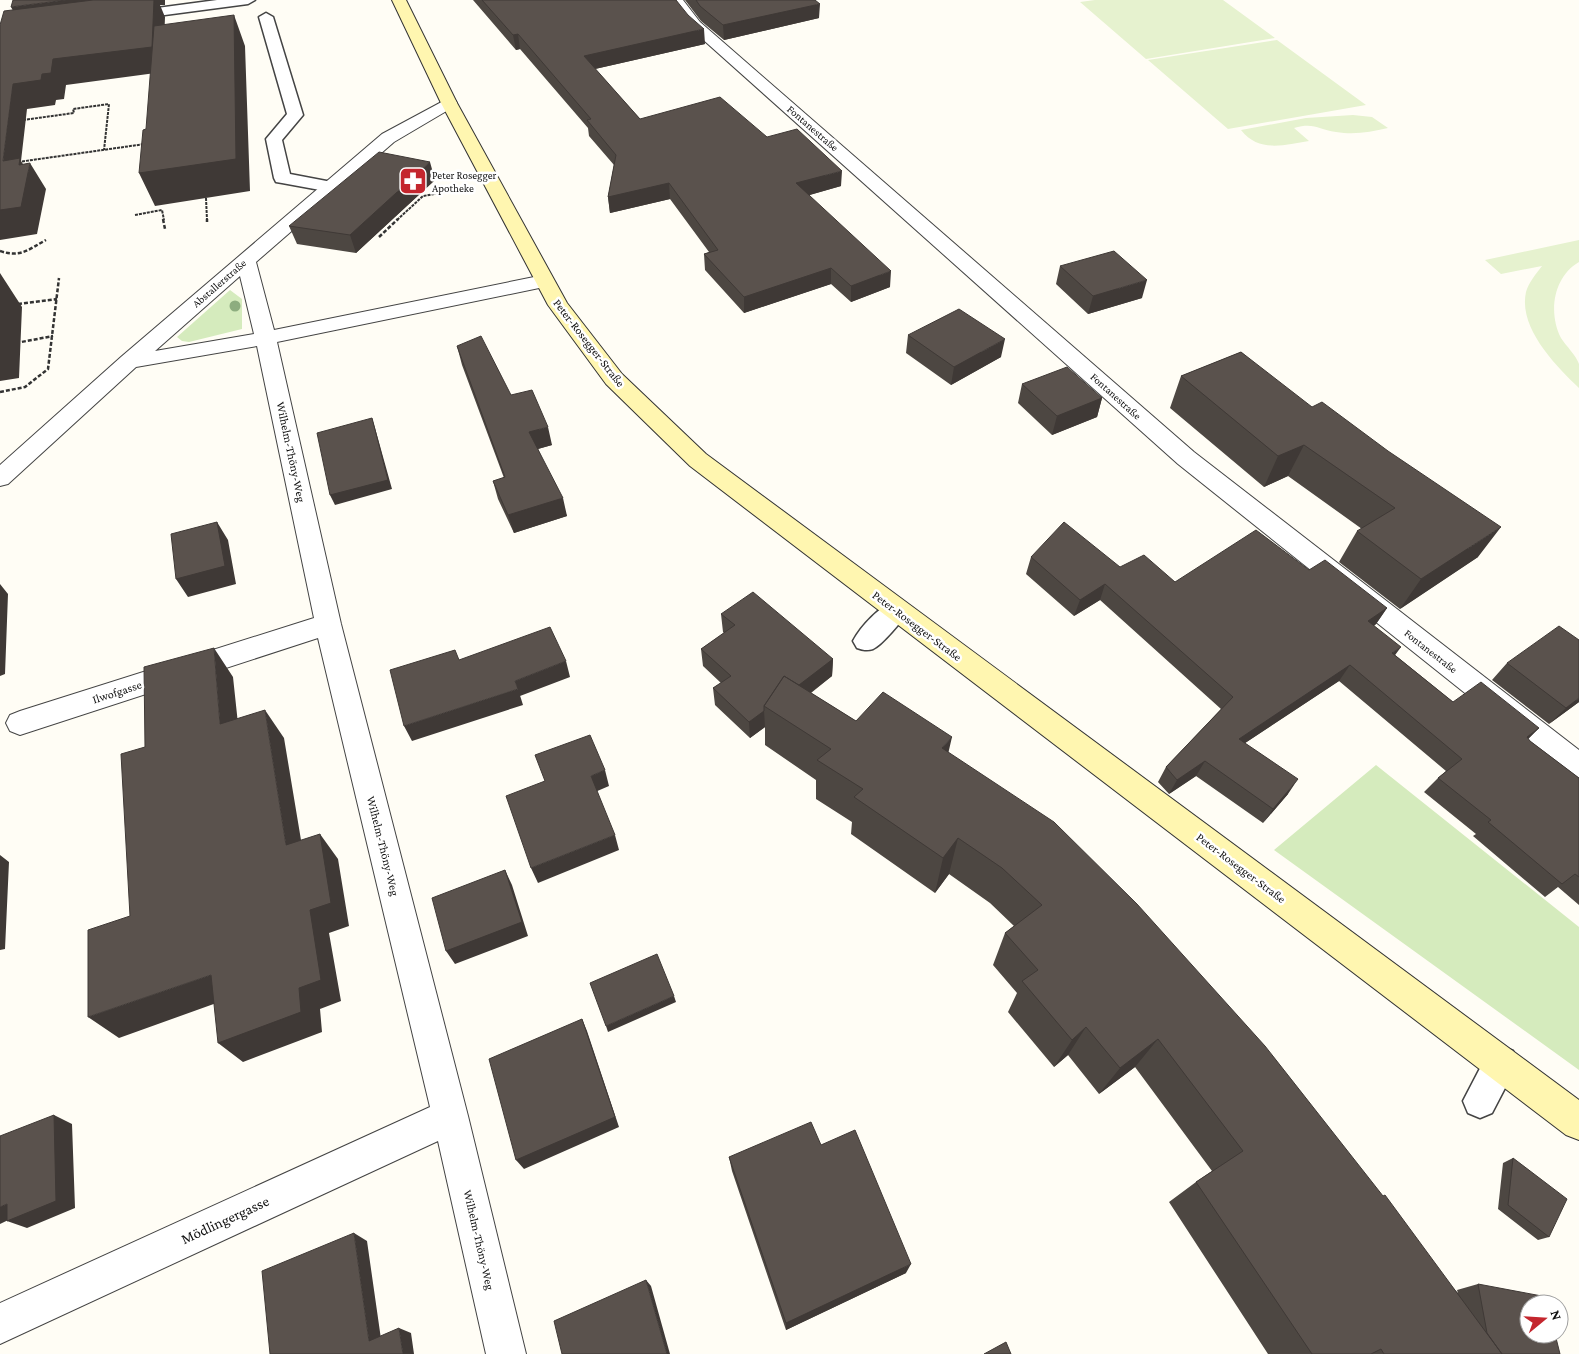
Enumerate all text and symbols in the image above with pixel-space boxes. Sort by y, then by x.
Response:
street label: Fontanestraße [785,103,841,154]
pharmacy icon: Peter Rosegger Apotheke [398,166,428,196]
place label: Peter Rosegger Apotheke [432,169,497,195]
street label: Abstallerstraße [190,256,248,310]
street label: Peter-Rosegger-Straße [550,296,628,390]
street label: Fontanestraße [1088,370,1144,422]
street label: Wilhelm-Thöny-Weg [274,401,309,504]
street label: Peter-Rosegger-Straße [870,588,964,664]
street label: Fontanestraße [1402,627,1460,675]
street label: Ilwofgasse [91,677,143,707]
street label: Wilhelm-Thöny-Weg [364,795,402,897]
street label: Peter-Rosegger-Straße [1194,830,1288,906]
street label: Wilhelm-Thöny-Weg [461,1189,497,1292]
street label: Mödlingergasse [179,1192,272,1248]
north arrow [1519,1294,1569,1344]
text: N [1547,1308,1566,1322]

